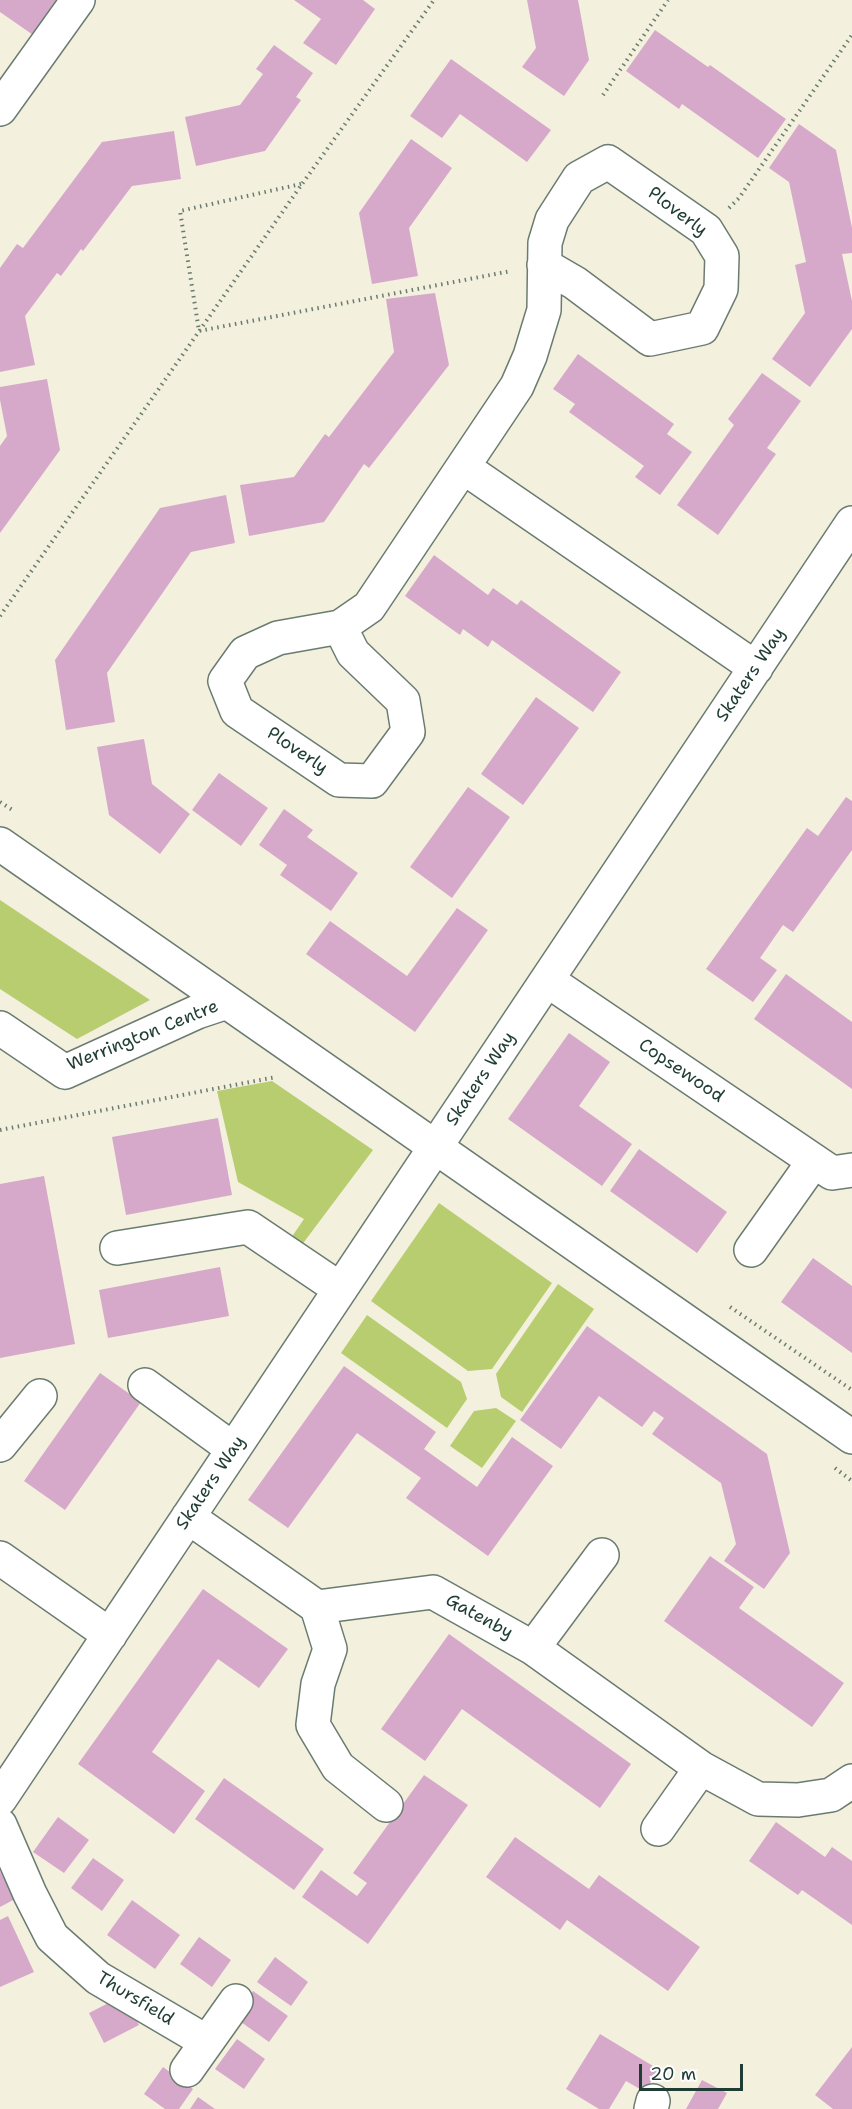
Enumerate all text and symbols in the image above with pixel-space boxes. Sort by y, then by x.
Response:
street label: Ploverly [643,183,711,241]
street label: Skaters Way [712,624,790,726]
street label: Ploverly [262,723,332,779]
street label: Werrington Centre [64,996,222,1076]
street label: Skaters Way [442,1028,520,1130]
street label: Copsewood [634,1034,728,1108]
street label: Skaters Way [172,1432,250,1534]
street label: Gatenby [441,1590,517,1644]
street label: Thursfield [92,1968,178,2030]
scale bar [642,2052,746,2090]
text: 20 m [650,2062,696,2086]

